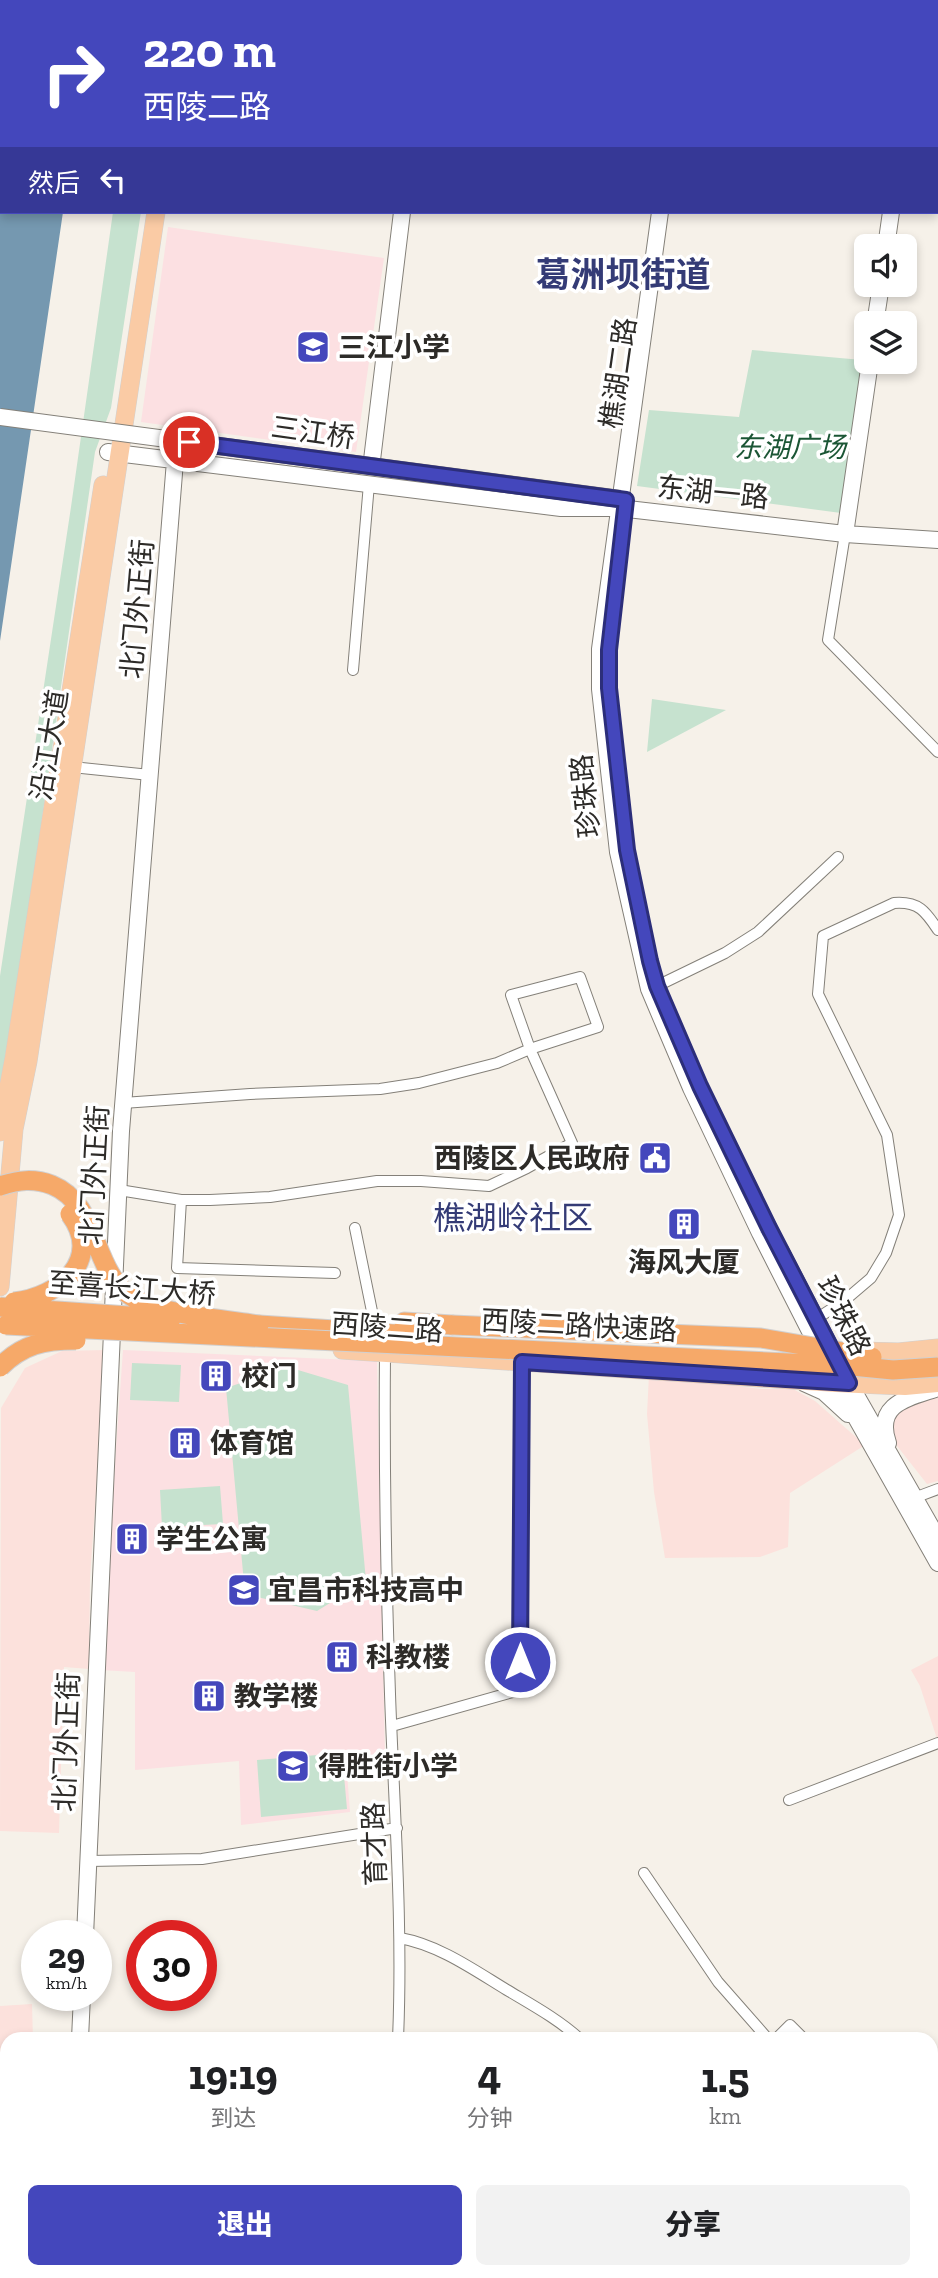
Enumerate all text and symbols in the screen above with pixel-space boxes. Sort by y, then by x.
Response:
text: 220 m [143,21,276,80]
icon: right [28,28,119,119]
text: 西陵二路 [143,88,271,126]
icon: left [94,161,132,199]
text: 然后 [28,167,80,199]
map controls [854,234,917,374]
button: sound [854,234,917,297]
district label: 葛洲坝街道 [535,254,711,296]
button: layers [854,311,917,374]
street label: 樵湖二路 [594,315,643,431]
school or university icon: 三江小学 [294,328,332,366]
place label: 三江小学 [338,331,450,364]
street label: 三江桥 [269,410,357,455]
pin [159,412,219,472]
icon: arrive [170,423,208,461]
park label: 东湖广场 [734,431,848,464]
street label: 东湖一路 [656,470,770,515]
street label: 北门外正街 [115,538,160,680]
street label: 沿江大道 [24,687,75,803]
street label: 珍珠路 [565,752,606,839]
street label: 北门外正街 [74,1104,115,1246]
public building icon: 西陵区人民政府 [636,1139,674,1177]
place label: 西陵区人民政府 [434,1142,630,1175]
district label: 樵湖岭社区 [433,1199,593,1237]
building icon: 海风大厦 [665,1205,703,1243]
place label: 海风大厦 [628,1246,740,1279]
street label: 至喜长江大桥 [47,1266,217,1311]
street label: 珍珠路 [810,1271,877,1361]
street label: 西陵二路快速路 [480,1304,678,1347]
street label: 西陵二路 [330,1307,444,1348]
building icon: 校门 [197,1357,235,1395]
place label: 校门 [241,1360,297,1393]
building icon: 体育馆 [166,1424,204,1462]
place label: 体育馆 [210,1427,294,1460]
building icon: 学生公寓 [113,1520,151,1558]
place label: 学生公寓 [156,1523,268,1556]
school or university icon: 宜昌市科技高中 [225,1571,263,1609]
place label: 宜昌市科技高中 [268,1574,464,1607]
position arrow [483,1625,557,1699]
building icon: 科教楼 [323,1638,361,1676]
place label: 科教楼 [366,1641,450,1674]
street label: 北门外正街 [48,1671,85,1813]
building icon: 教学楼 [190,1677,228,1715]
place label: 教学楼 [234,1680,318,1713]
school or university icon: 得胜街小学 [274,1747,312,1785]
place label: 得胜街小学 [318,1750,458,1783]
street label: 育才路 [357,1801,392,1887]
speed limit sign: 30 [126,1920,217,2011]
text: 29 [48,1935,85,1977]
text: km/h [46,1972,87,1994]
text: 19:19 [189,2049,278,2100]
text: 4 [477,2049,501,2100]
text: 1.5 [701,2052,749,2103]
text: km [709,2102,741,2130]
text: 到达 [210,2104,256,2132]
text: 分钟 [466,2104,512,2132]
button: 退出 [28,2185,462,2265]
button: 分享 [476,2185,910,2265]

